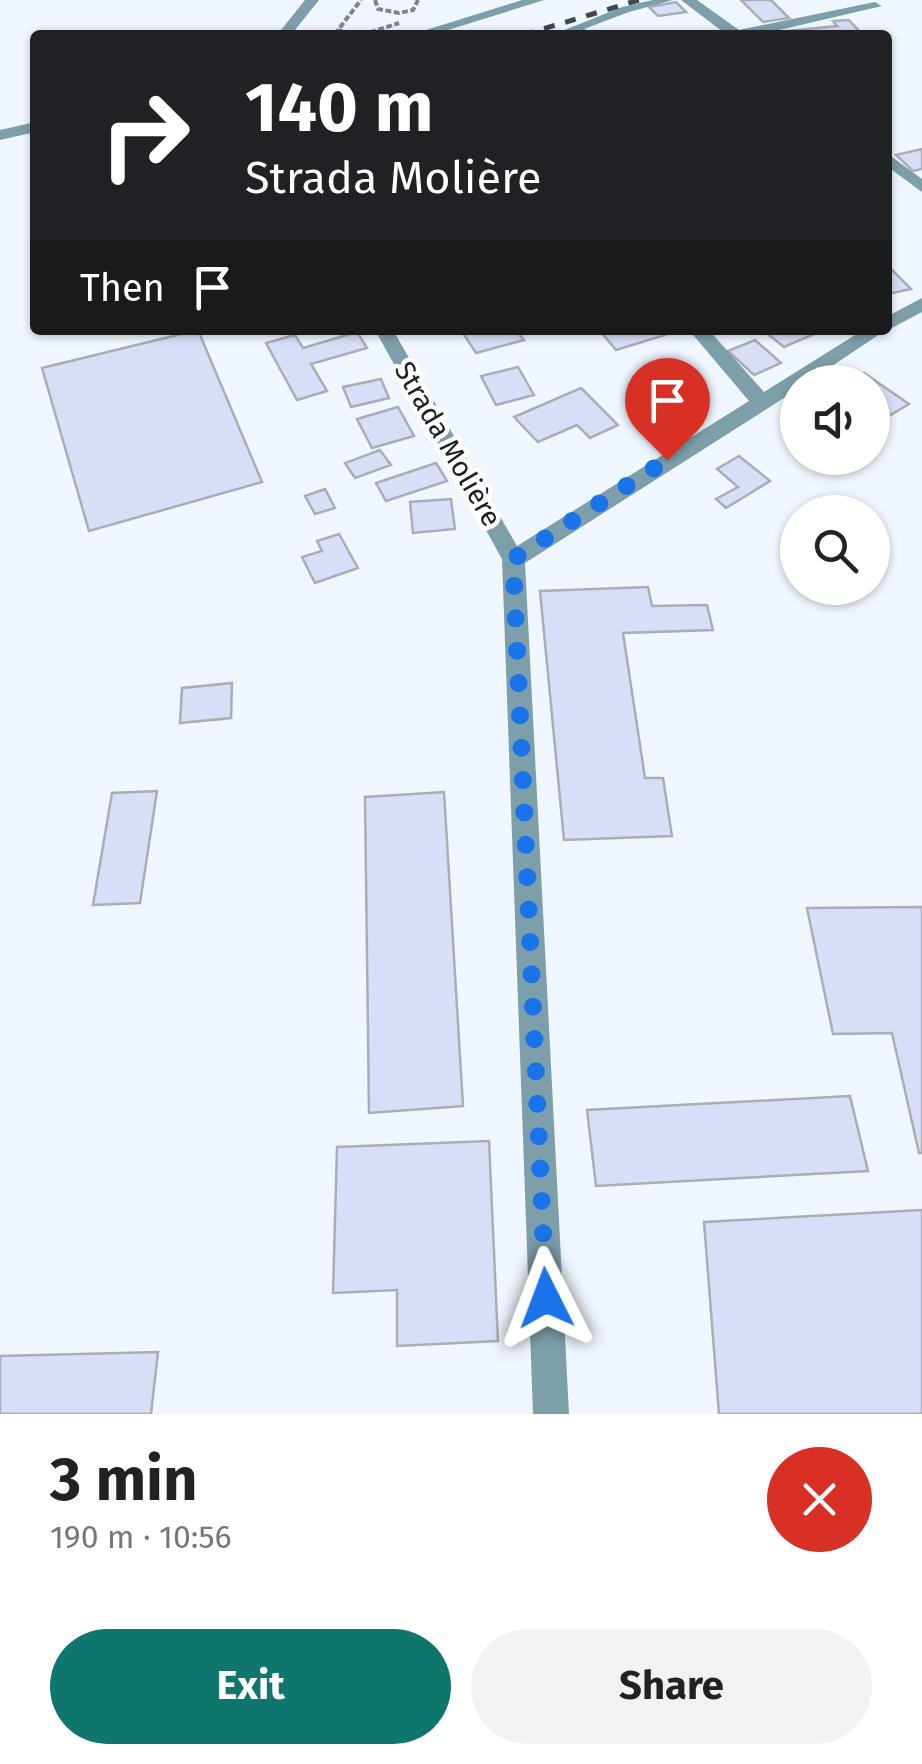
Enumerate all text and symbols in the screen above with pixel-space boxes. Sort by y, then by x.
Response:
text: 140 m [245,66,434,150]
icon: right [80,70,210,200]
text: Strada Molière [245,151,542,205]
icon: arrive [185,260,240,315]
text: Then [80,265,165,311]
street label: Strada Molière [388,356,508,532]
pin [625,358,710,461]
map controls [780,365,890,605]
button: sound [780,365,890,475]
icon: arrive [640,373,695,428]
button: search [780,495,890,605]
position arrow [494,1246,598,1350]
text: 3 min [50,1444,198,1516]
button: close [767,1447,872,1552]
text: 190 m · 10:56 [50,1518,232,1556]
button: Exit [50,1629,451,1744]
button: Share [471,1629,872,1744]

